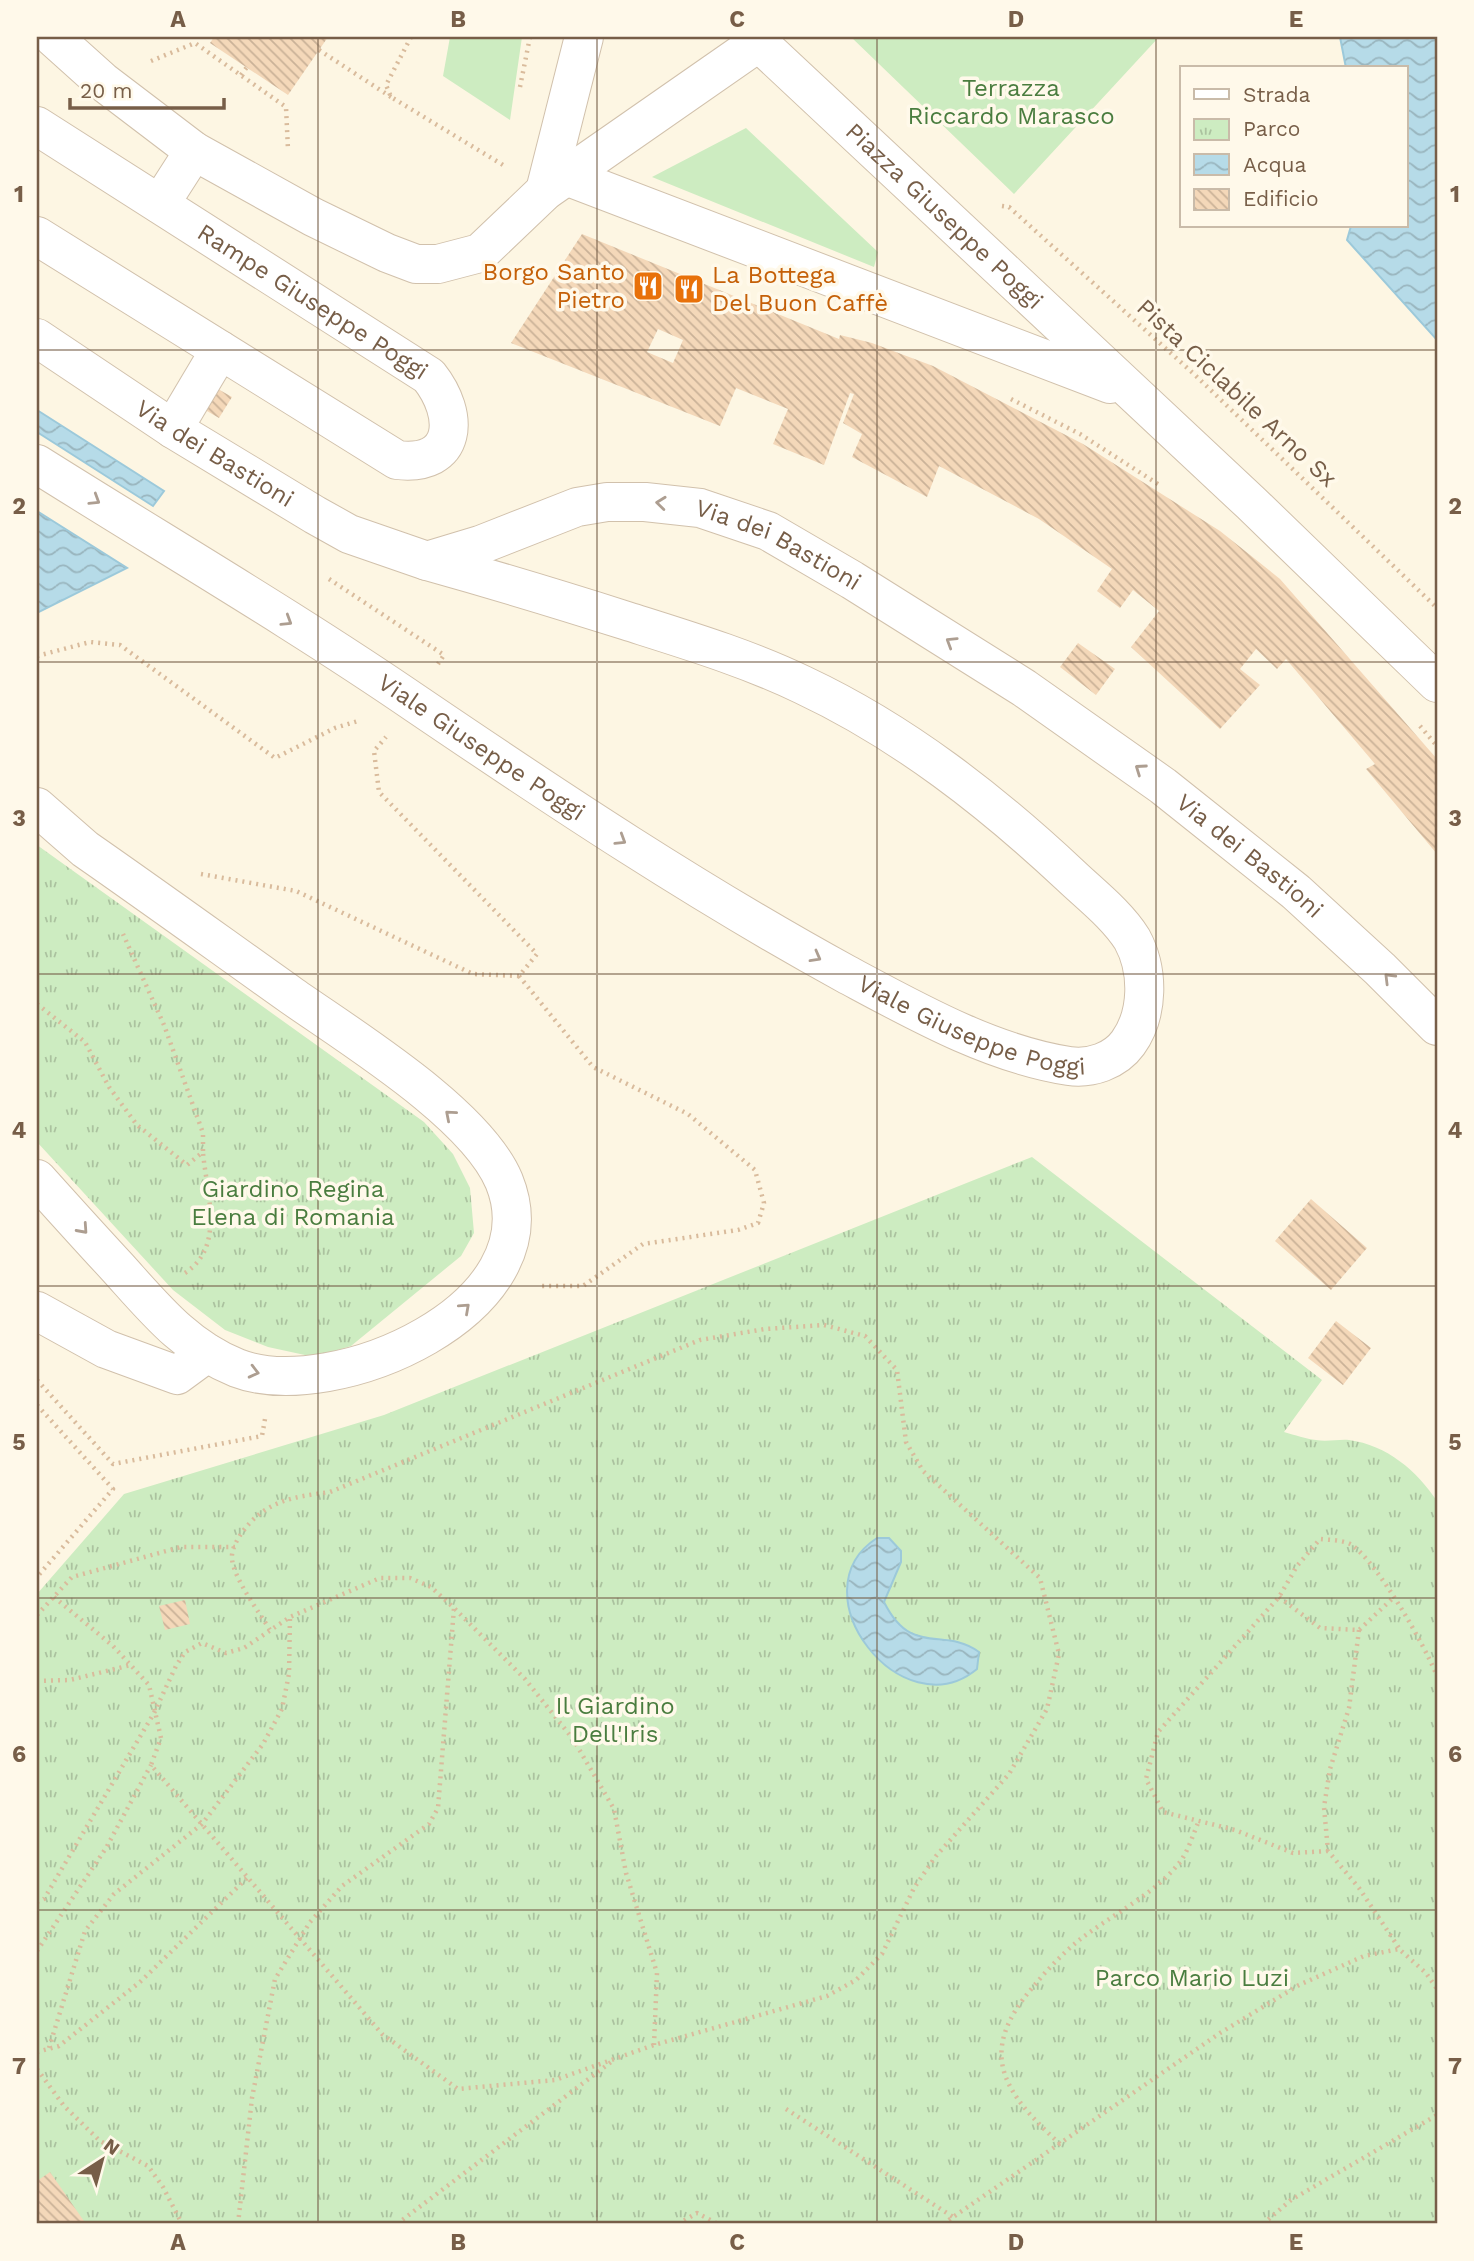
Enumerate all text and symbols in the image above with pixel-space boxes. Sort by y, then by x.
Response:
text: A [170,6,186,33]
text: B [450,6,466,33]
text: C [729,6,745,33]
text: D [1008,6,1024,33]
text: E [1289,6,1303,33]
scale bar [70,66,224,110]
legend [1180,66,1408,228]
park label: Terrazza Riccardo Marasco [907,74,1115,130]
text: 20 m [80,78,132,103]
text: Strada [1243,82,1311,107]
text: Parco [1243,116,1300,141]
street label: Piazza Giuseppe Poggi [840,117,1049,315]
text: Acqua [1243,152,1307,177]
text: 1 [14,181,24,208]
text: 1 [1450,181,1460,208]
text: Edificio [1243,186,1319,211]
street label: Rampe Giuseppe Poggi [192,218,433,386]
place label: Borgo Santo Pietro [483,258,625,314]
place label: La Bottega Del Buon Caffè [712,261,888,317]
restaurant icon: Borgo Santo Pietro [631,269,665,303]
restaurant icon: La Bottega Del Buon Caffè [672,272,706,306]
street label: Pista Ciclabile Arno Sx [1131,293,1343,493]
street label: Via dei Bastioni [130,394,299,513]
one-way arrow [87,492,100,505]
text: 2 [12,493,26,520]
text: 2 [1448,493,1462,520]
street label: Via dei Bastioni [692,494,866,596]
one-way arrow [655,496,667,511]
one-way arrow [280,613,293,626]
one-way arrow [946,637,959,650]
street label: Viale Giuseppe Poggi [373,668,590,826]
one-way arrow [1135,765,1148,777]
street label: Via dei Bastioni [1171,788,1329,924]
text: 3 [12,805,26,832]
text: 3 [1448,805,1462,832]
one-way arrow [613,831,626,844]
one-way arrow [809,949,821,962]
street label: Viale Giuseppe Poggi [853,969,1086,1081]
one-way arrow [1385,973,1398,986]
one-way arrow [446,1111,459,1123]
text: 4 [12,1117,27,1144]
text: 4 [1448,1117,1463,1144]
park label: Giardino Regina Elena di Romania [191,1175,395,1231]
one-way arrow [74,1221,87,1234]
one-way arrow [457,1304,470,1316]
one-way arrow [248,1364,260,1378]
text: 5 [12,1429,26,1456]
text: 5 [1448,1429,1462,1456]
park label: Il Giardino Dell'Iris [555,1692,675,1748]
text: 6 [12,1741,26,1768]
text: 6 [1448,1741,1462,1768]
park label: Parco Mario Luzi [1095,1964,1289,1992]
text: 7 [12,2053,26,2080]
text: 7 [1448,2053,1462,2080]
north arrow [66,2124,136,2194]
text: N [99,2133,124,2160]
text: A [170,2229,186,2256]
text: B [450,2229,466,2256]
text: C [729,2229,745,2256]
text: D [1008,2229,1024,2256]
text: E [1289,2229,1303,2256]

